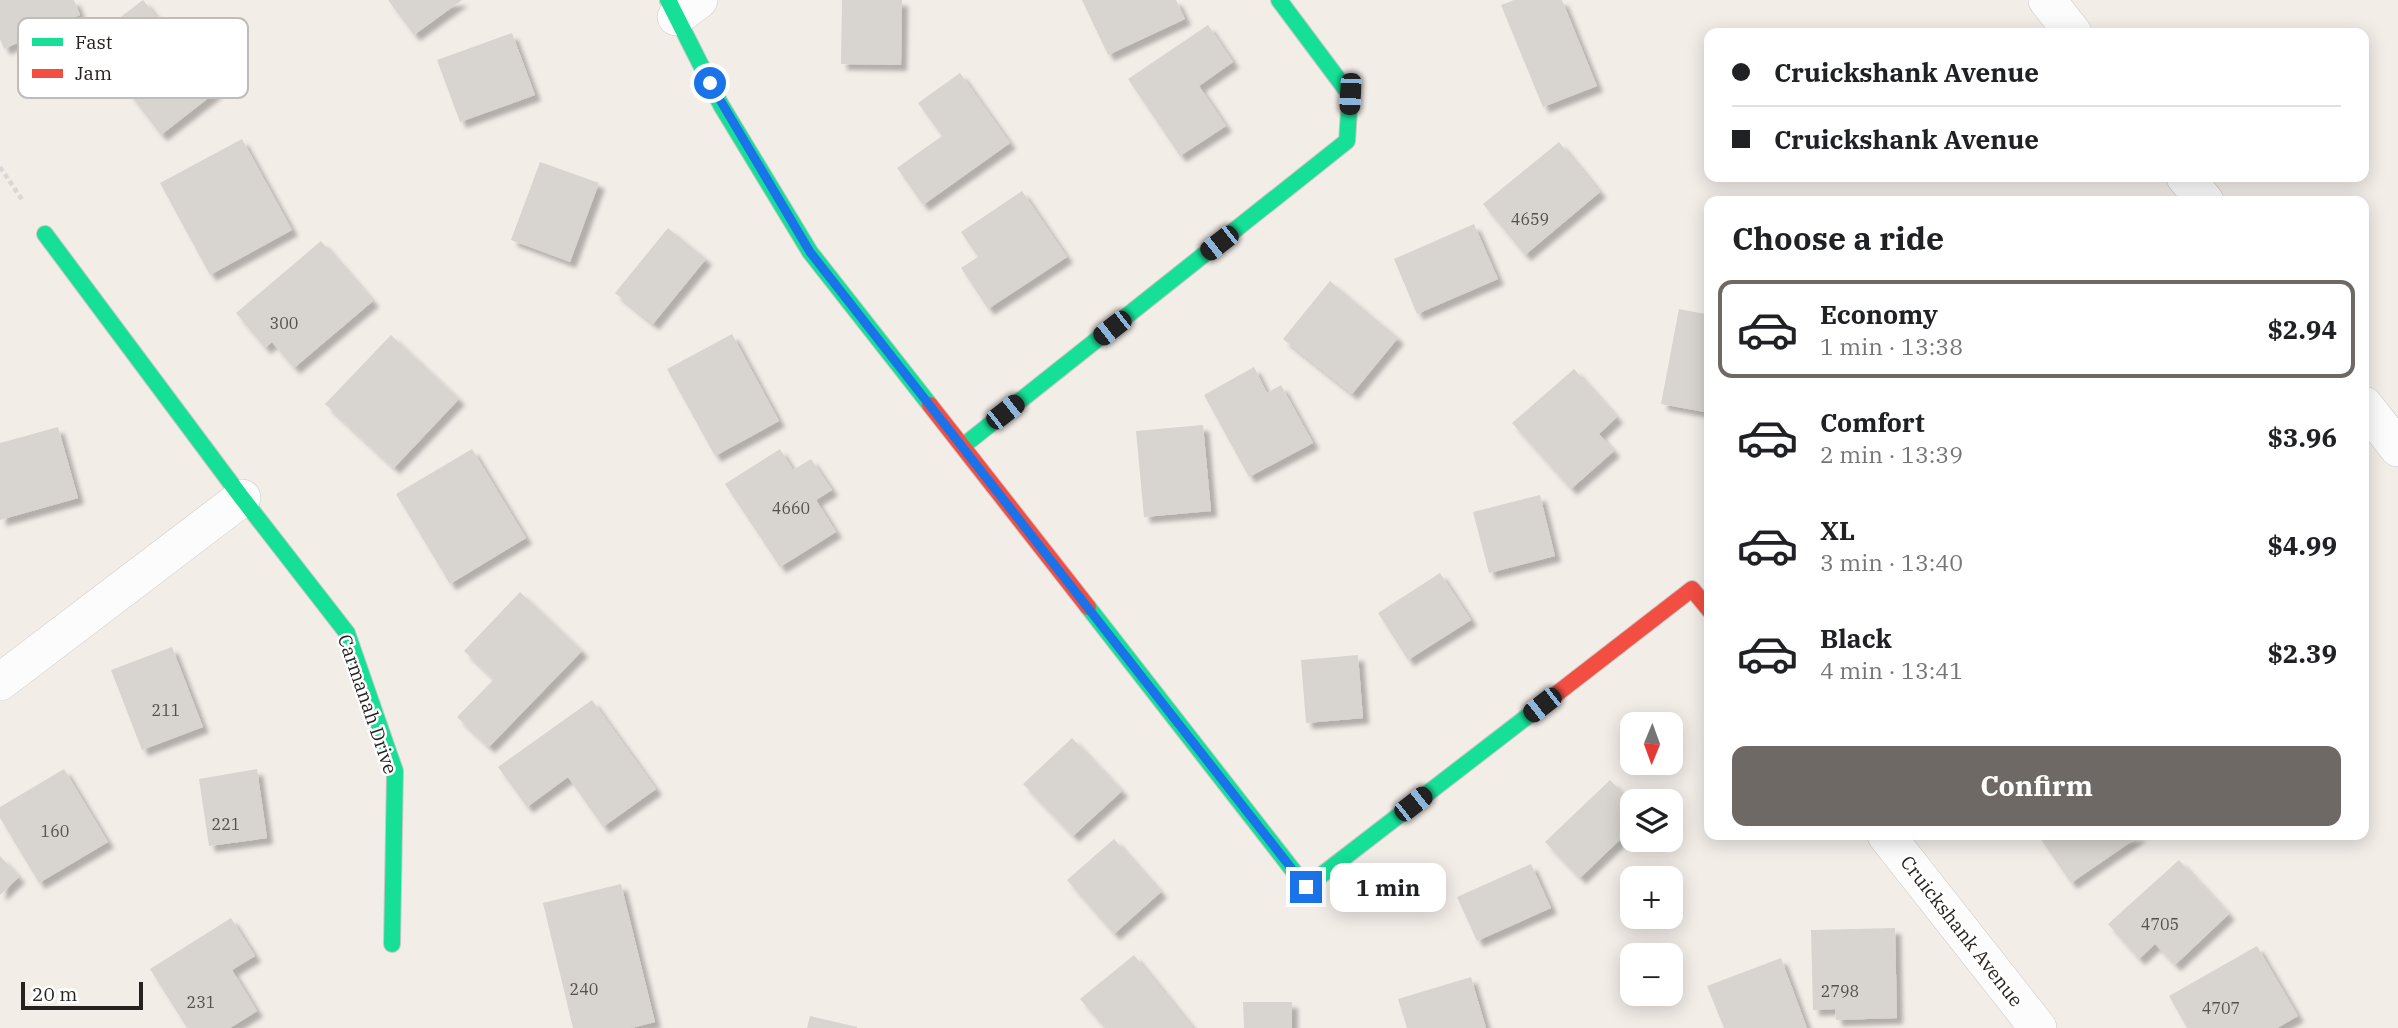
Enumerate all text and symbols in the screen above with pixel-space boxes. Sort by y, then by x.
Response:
legend [18,18,248,98]
text: Fast [75,30,113,54]
text: Cruickshank Avenue [1774,55,2039,89]
text: Jam [75,61,112,85]
route start [694,67,726,99]
car [1339,72,1362,116]
text: Cruickshank Avenue [1774,122,2039,156]
house number: 4659 [1511,209,1549,229]
text: Choose a ride [1732,217,1944,259]
car [1196,222,1243,264]
text: Economy [1820,297,1938,331]
icon: car [1736,298,1799,361]
car [1089,307,1136,349]
text: $2.94 [2267,312,2337,346]
house number: 300 [270,313,298,333]
text: 1 min · 13:38 [1820,331,1963,361]
car [982,391,1029,433]
text: Comfort [1820,405,1925,439]
icon: car [1736,406,1799,469]
text: $3.96 [2267,420,2337,454]
text: 2 min · 13:39 [1820,439,1963,469]
house number: 4660 [772,498,810,518]
text: XL [1820,513,1855,547]
icon: car [1736,514,1799,577]
text: $4.99 [2267,528,2337,562]
text: 3 min · 13:40 [1820,547,1963,577]
text: Black [1820,621,1892,655]
icon: car [1736,622,1799,685]
street label: Carmanah Drive [333,631,403,777]
text: $2.39 [2267,636,2337,670]
text: 4 min · 13:41 [1820,655,1963,685]
car [1519,684,1566,726]
house number: 211 [152,700,180,720]
north arrow [1620,712,1684,775]
map controls [1620,712,1683,1006]
button: Confirm [1732,746,2341,826]
car [1390,783,1437,825]
button: layers [1620,789,1683,852]
house number: 221 [212,814,240,834]
house number: 160 [41,821,69,841]
street label: Cruickshank Avenue [1895,851,2029,1011]
callout: 1 min [1330,862,1446,912]
button: + [1620,866,1683,929]
route end [1290,871,1322,903]
text: 1 min [1356,872,1420,902]
house number: 4705 [2141,914,2179,934]
button: − [1620,943,1683,1006]
scale bar [21,979,144,1011]
house number: 240 [570,979,598,999]
house number: 2798 [1821,981,1859,1001]
text: 20 m [32,982,77,1006]
house number: 231 [187,992,215,1012]
house number: 4707 [2202,998,2240,1018]

